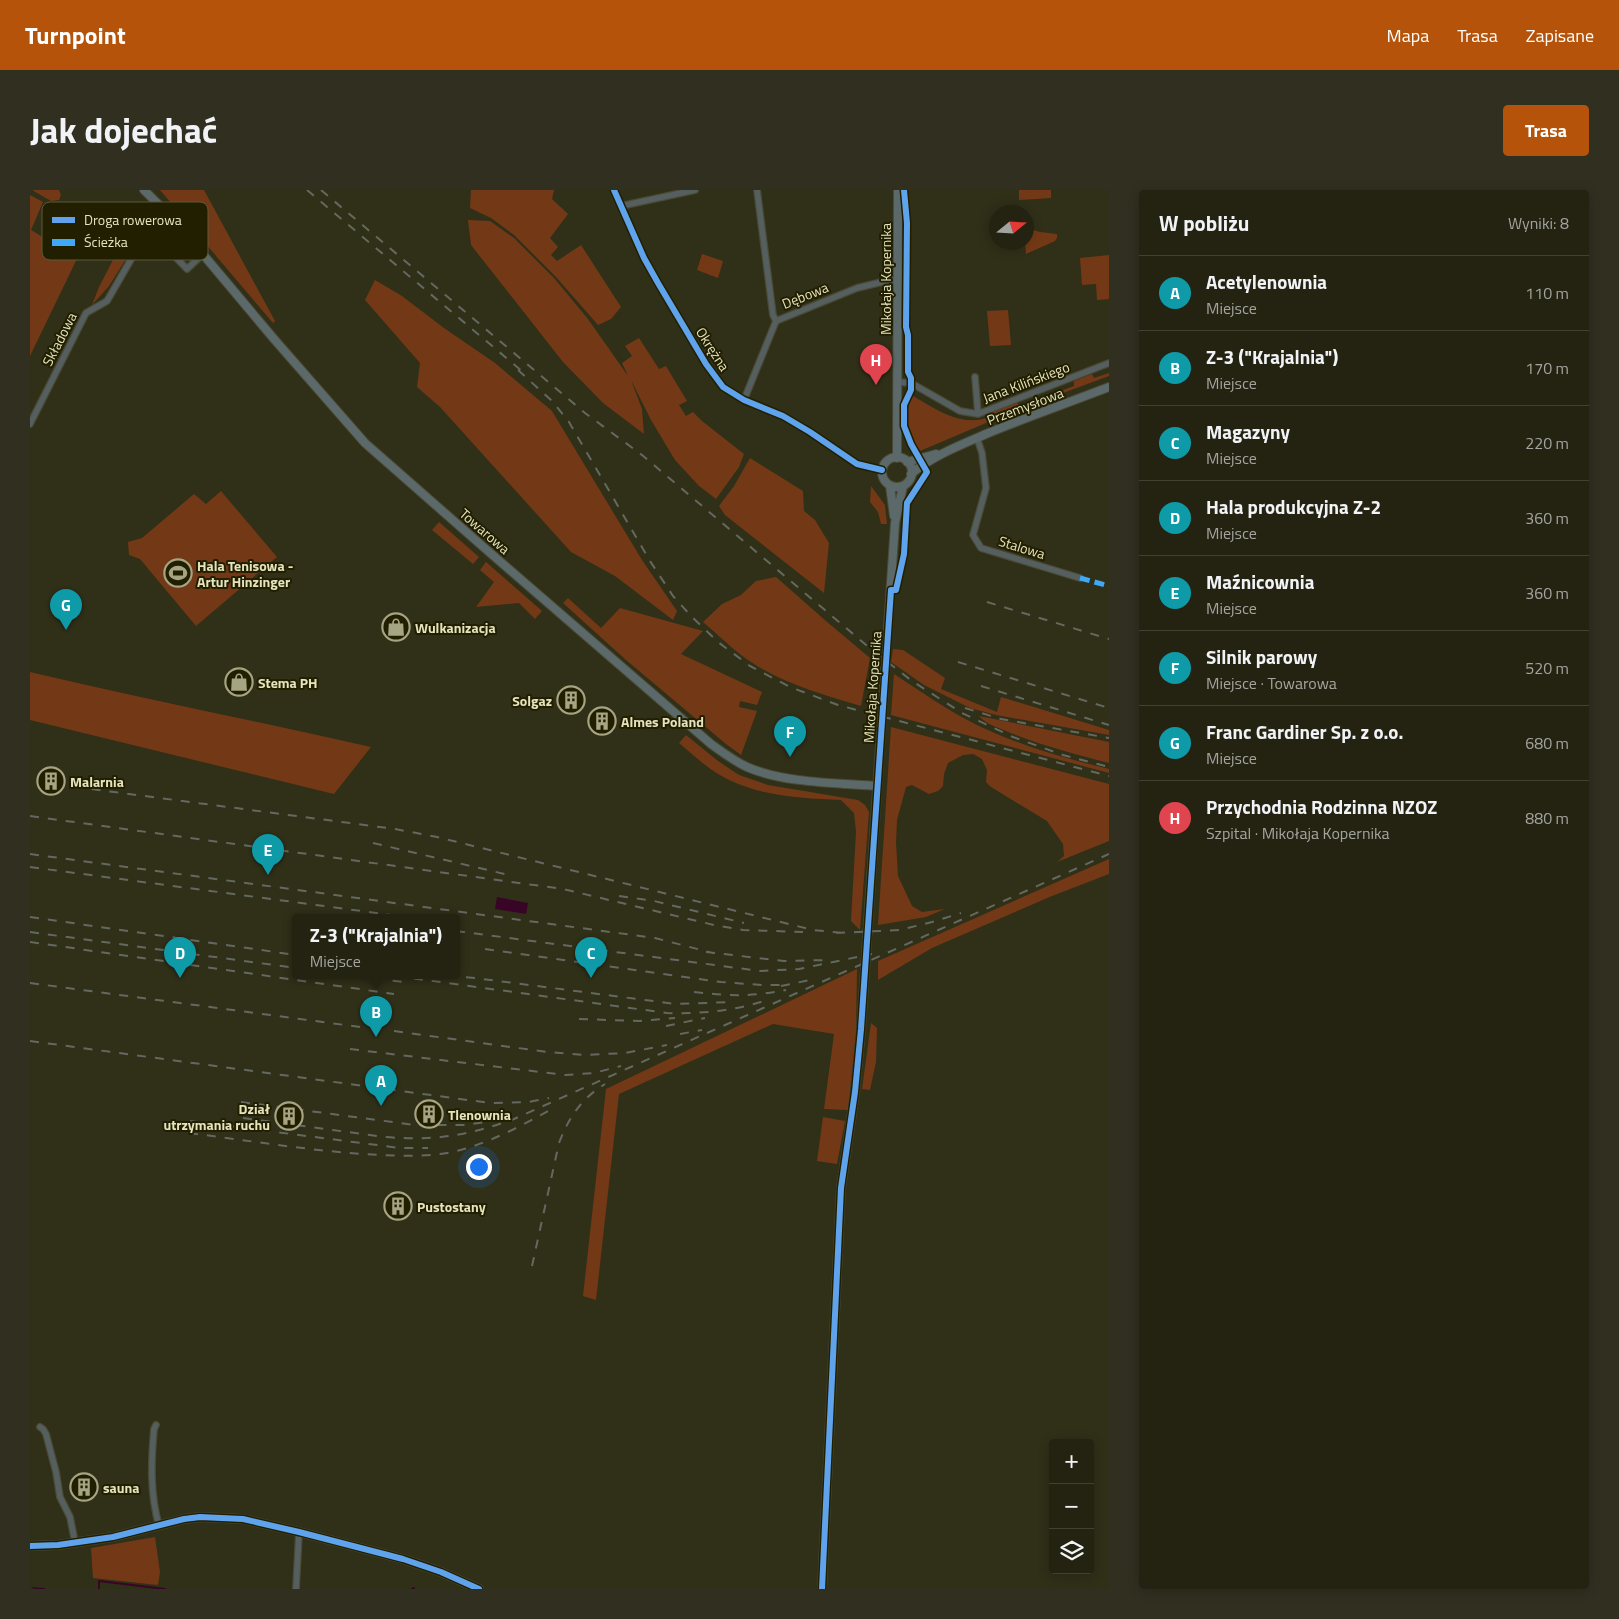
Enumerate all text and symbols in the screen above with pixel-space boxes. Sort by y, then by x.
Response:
text: Turnpoint [25,17,126,53]
text: Mapa [1387,22,1429,49]
text: Trasa [1457,22,1498,49]
text: Zapisane [1526,22,1594,49]
text: Jak dojechać [30,103,217,157]
button: Trasa [1503,105,1589,156]
legend [42,202,208,260]
north arrow [989,205,1034,250]
text: W pobliżu [1159,207,1249,239]
text: Droga rowerowa [84,209,182,230]
text: Wyniki: 8 [1508,211,1569,235]
street label: Mikołaja Kopernika [875,223,896,335]
text: Ścieżka [84,231,128,252]
text: Acetylenownia [1206,267,1327,296]
street label: Dębowa [779,276,831,314]
text: A [1170,281,1180,305]
text: 110 m [1525,281,1569,305]
text: Miejsce [1206,296,1257,320]
street label: Składowa [36,308,82,370]
street label: Okrężna [691,323,735,375]
text: Z-3 ("Krajalnia") [1206,342,1338,371]
pin: H [860,344,892,385]
street label: Jana Kilińskiego [980,356,1072,408]
text: B [1170,356,1180,380]
text: 170 m [1525,356,1569,380]
text: Miejsce [1206,371,1257,395]
street label: Przemysłowa [984,382,1066,430]
text: Magazyny [1206,417,1290,446]
text: C [1171,431,1179,455]
text: 220 m [1525,431,1569,455]
text: Miejsce [1206,446,1257,470]
text: Hala produkcyjna Z-2 [1206,492,1381,521]
street label: Towarowa [455,503,515,559]
text: D [1170,506,1180,530]
text: 360 m [1525,506,1569,530]
text: Miejsce [1206,521,1257,545]
street label: Stalowa [996,530,1048,564]
place label: Hala Tenisowa - Artur Hinzinger [197,555,293,592]
sports icon: Hala Tenisowa - Artur Hinzinger [163,558,193,588]
text: Maźnicownia [1206,567,1314,596]
text: E [1171,581,1179,605]
text: 360 m [1525,581,1569,605]
pin: G [50,589,82,630]
text: Miejsce [1206,596,1257,620]
shop icon: Wulkanizacja [381,612,411,642]
place label: Wulkanizacja [415,617,496,638]
street label: Mikołaja Kopernika [858,630,886,744]
text: Silnik parowy [1206,642,1317,671]
text: F [1171,656,1179,680]
text: 520 m [1525,656,1569,680]
shop icon: Stema PH [224,667,254,697]
text: Miejsce · Towarowa [1206,671,1337,695]
place label: Stema PH [258,672,318,693]
building icon: Solgaz [556,685,586,715]
place label: Solgaz [512,690,552,711]
building icon: Almes Poland [587,706,617,736]
place label: Almes Poland [621,711,704,732]
pin: F [774,716,806,757]
text: Franc Gardiner Sp. z o.o. [1206,717,1403,746]
text: G [1170,731,1180,755]
text: 680 m [1525,731,1569,755]
text: Miejsce [1206,746,1257,770]
building icon: Malarnia [36,766,66,796]
place label: Malarnia [70,771,124,792]
text: Przychodnia Rodzinna NZOZ [1206,792,1437,821]
text: H [1170,806,1180,830]
text: 880 m [1525,806,1569,830]
text: Szpital · Mikołaja Kopernika [1206,821,1390,845]
pin: E [252,834,284,875]
popup [292,914,460,979]
text: Z-3 ("Krajalnia") [310,920,442,949]
pin: D [164,937,196,978]
pin: C [575,937,607,978]
text: Miejsce [310,949,361,973]
pin: B [360,996,392,1037]
pin: A [365,1065,397,1106]
place label: Dział utrzymania ruchu [163,1098,271,1135]
building icon: Tlenownia [414,1099,444,1129]
building icon: Dział utrzymania ruchu [274,1101,304,1131]
place label: Tlenownia [448,1104,511,1125]
your location [466,1154,492,1180]
building icon: Pustostany [383,1191,413,1221]
place label: Pustostany [417,1196,486,1217]
map controls [1049,1439,1094,1574]
button: + [1049,1439,1094,1484]
building icon: sauna [69,1472,99,1502]
place label: sauna [103,1477,139,1498]
button: − [1049,1484,1094,1529]
button: layers [1049,1529,1094,1574]

